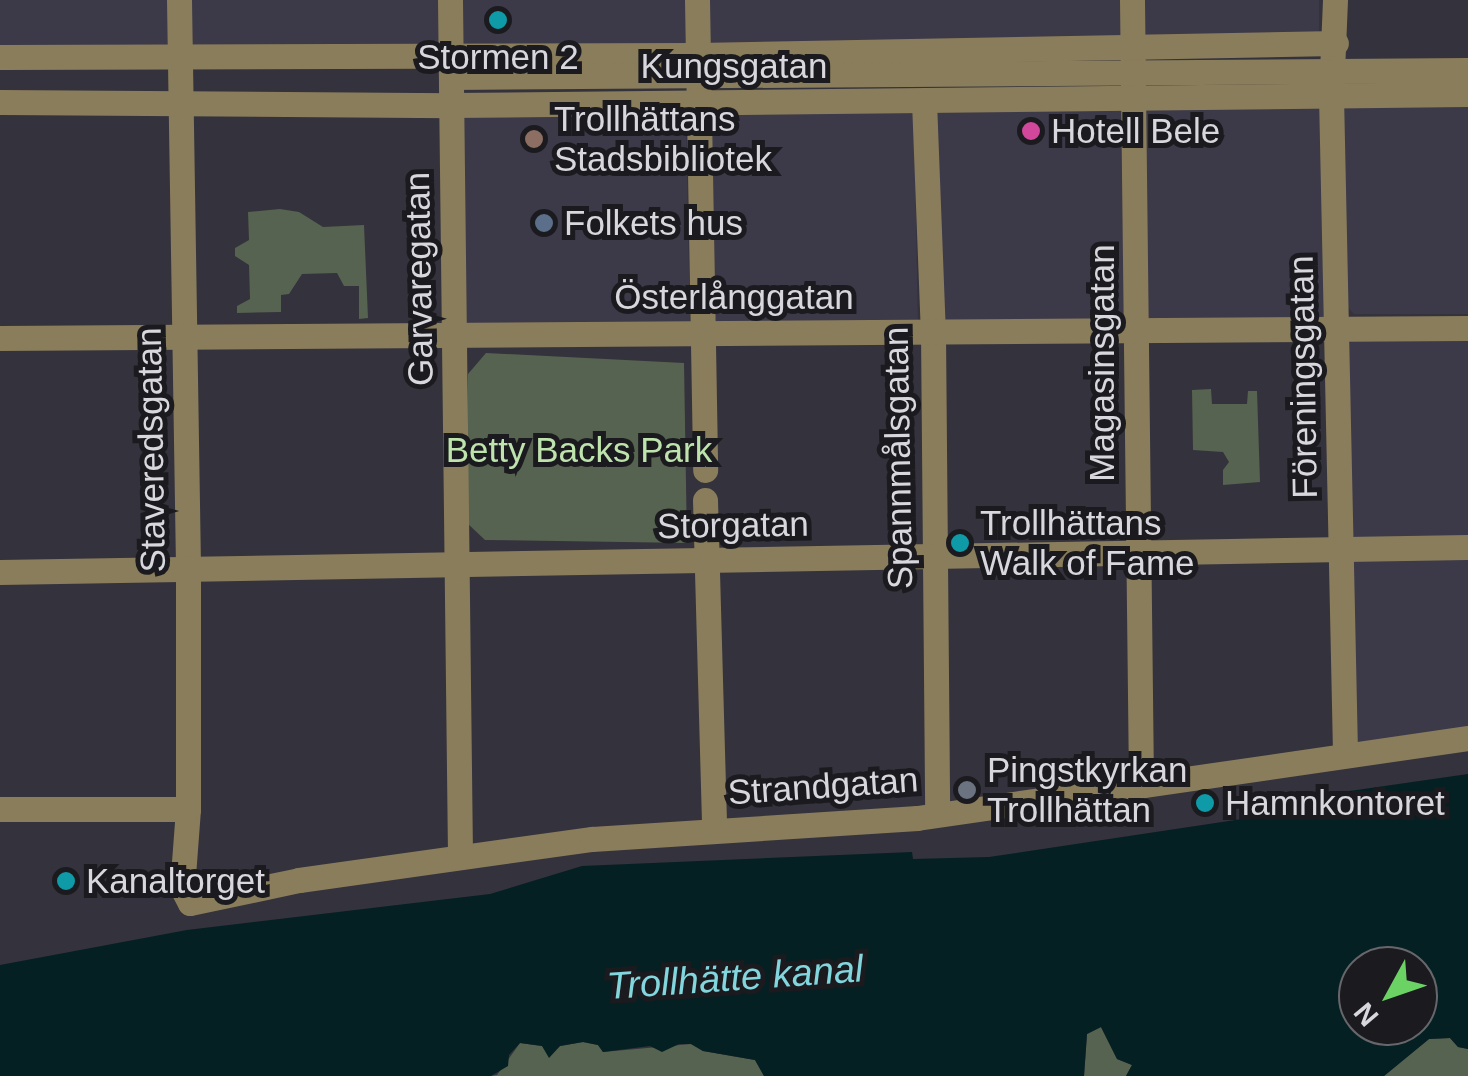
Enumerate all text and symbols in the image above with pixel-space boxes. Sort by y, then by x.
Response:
marker: Stormen 2 [487,9,509,31]
place label: Stormen 2 [417,36,579,78]
street label: Kungsgatan [641,45,827,87]
place label: Trollhättans Stadsbibliotek [554,98,772,180]
place label: Hotell Bele [1051,110,1220,152]
marker: Hotell Bele [1020,120,1042,142]
marker: Trollhättans Stadsbibliotek [523,128,545,150]
street label: Garvaregatan [396,172,442,386]
place label: Folkets hus [564,202,743,244]
marker: Folkets hus [533,212,555,234]
street label: Magasinsgatan [1081,244,1123,482]
street label: Föreningsgatan [1280,255,1326,499]
street label: Österlånggatan [614,276,854,318]
street label: Spannmålsgatan [875,326,921,590]
street label: Staveredsgatan [128,327,174,573]
park label: Betty Backs Park [446,429,712,471]
place label: Trollhättans Walk of Fame [980,502,1195,584]
street label: Storgatan [657,503,809,547]
marker: Trollhättans Walk of Fame [949,532,971,554]
place label: Pingstkyrkan Trollhättan [987,749,1187,831]
street label: Strandgatan [726,758,920,814]
marker: Pingstkyrkan Trollhättan [956,779,978,801]
place label: Hamnkontoret [1225,782,1445,824]
marker: Hamnkontoret [1194,792,1216,814]
place label: Kanaltorget [86,860,265,902]
marker: Kanaltorget [55,870,77,892]
water label: Trollhätte kanal [605,946,865,1010]
north arrow [1338,946,1438,1046]
text: N [1348,997,1385,1032]

